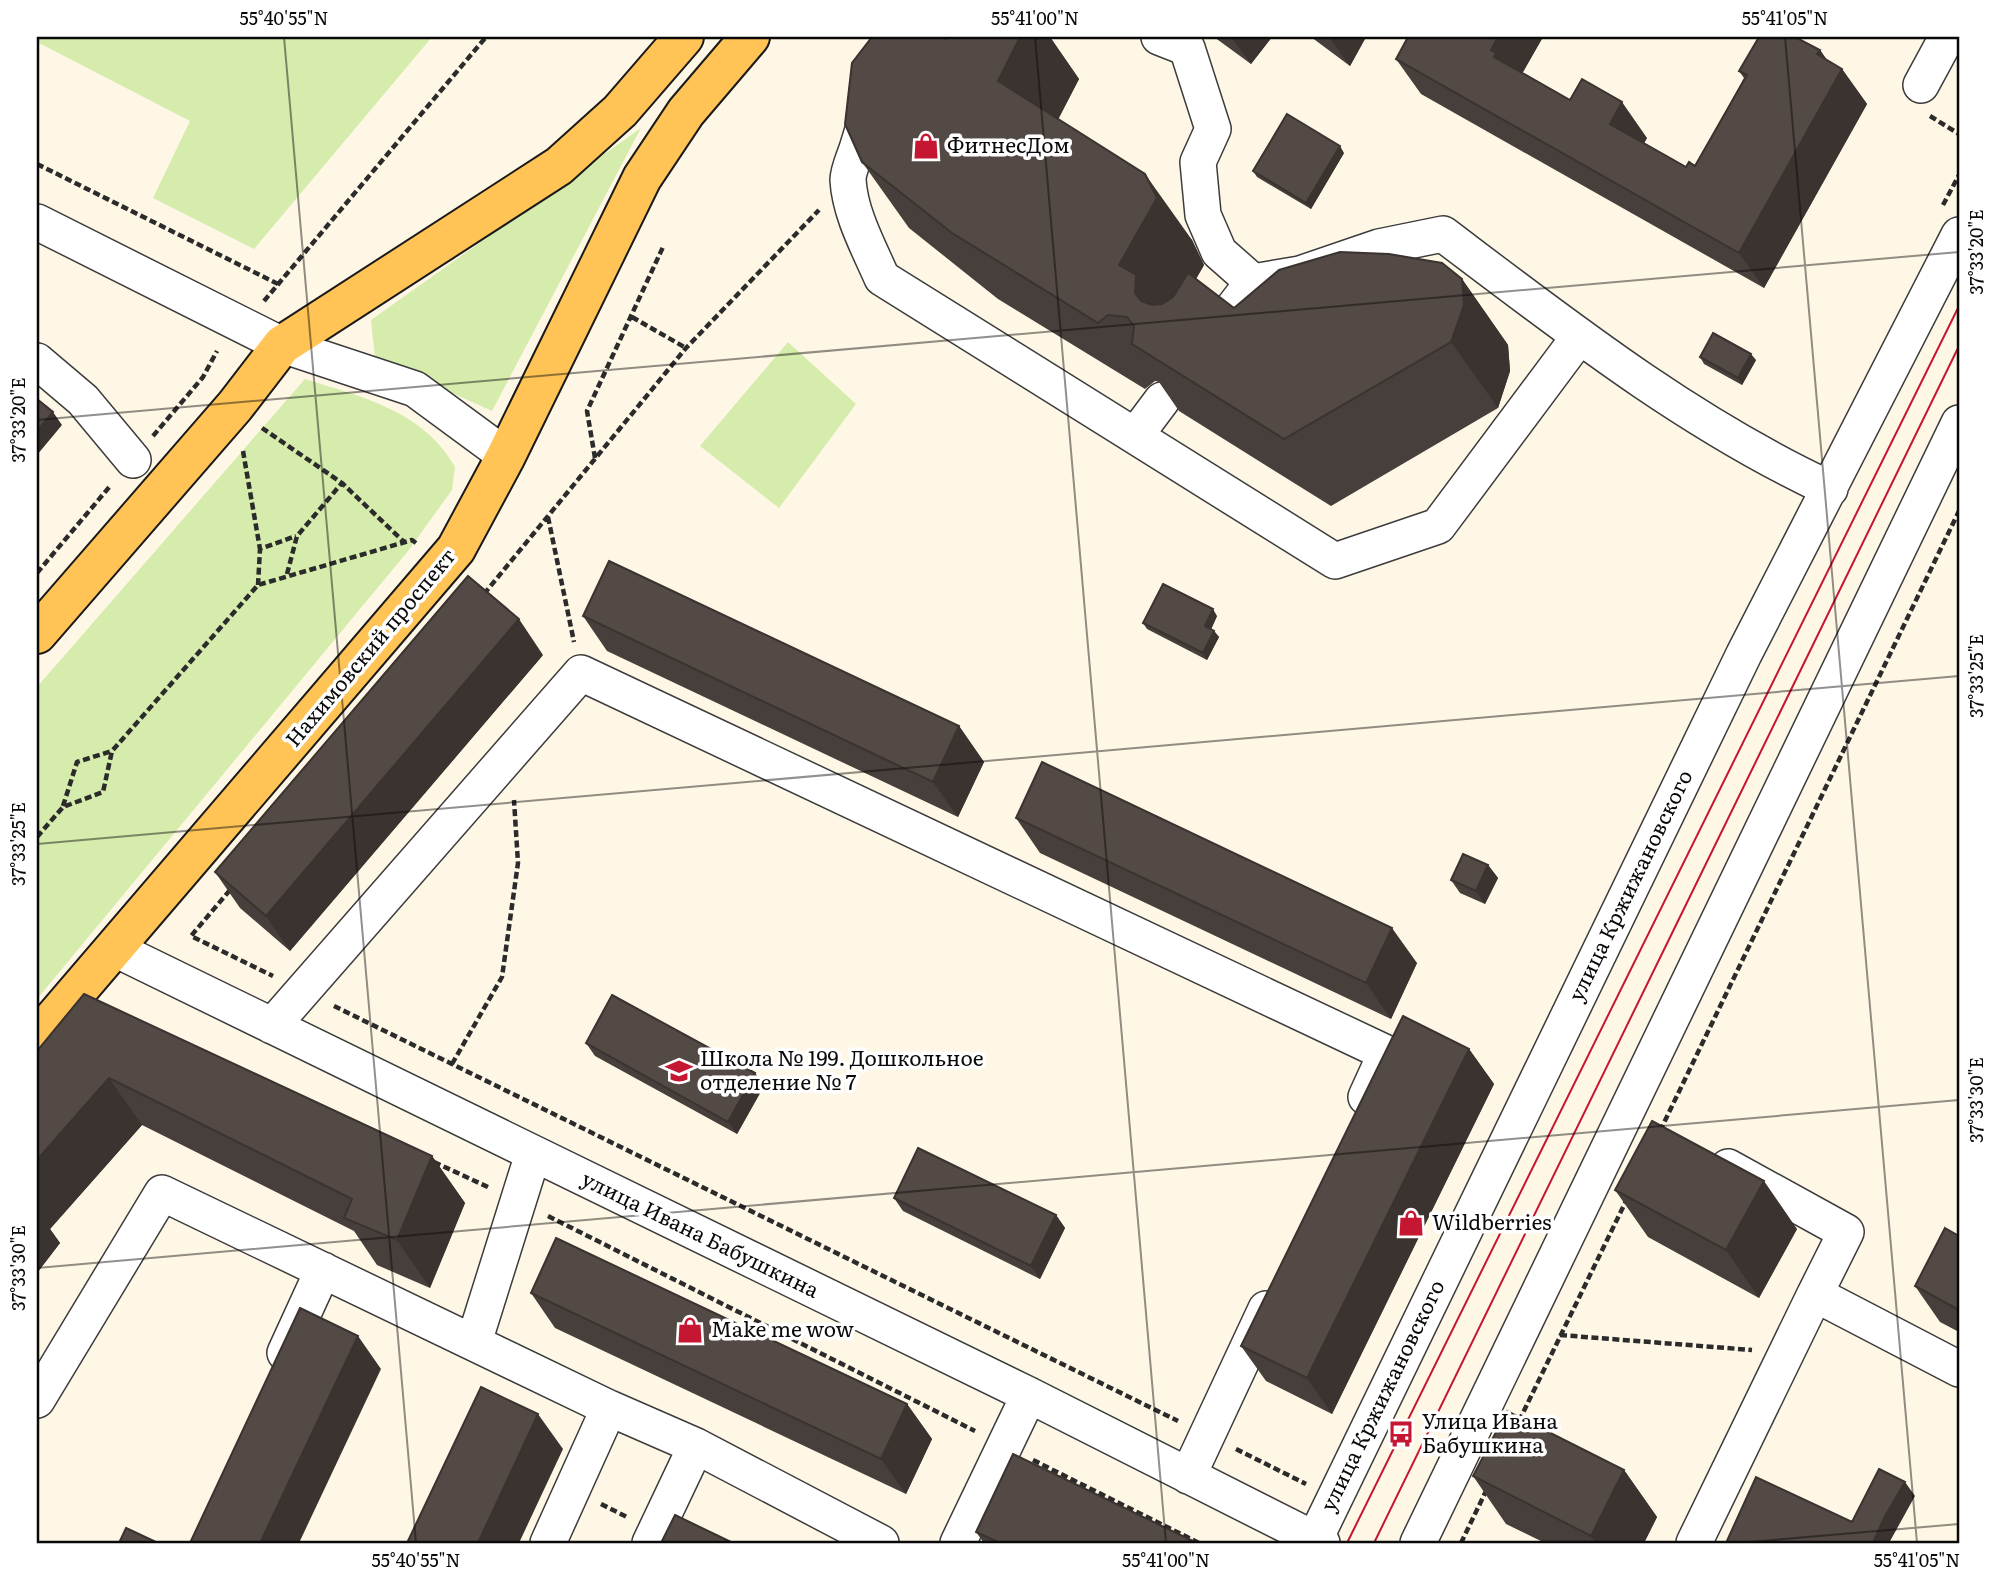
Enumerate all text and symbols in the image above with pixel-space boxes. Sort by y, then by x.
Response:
text: 55°40'55"N [239,4,329,31]
text: 55°41'00"N [991,4,1079,31]
text: 55°41'05"N [1742,4,1828,31]
place label: ФитнесДом [947,128,1070,159]
shop icon: ФитнесДом [911,131,941,161]
text: 37°33'20"E [1962,209,1989,295]
text: 37°33'20"E [4,377,31,463]
street label: Нахимовский проспект [277,540,462,752]
text: 37°33'25"E [1962,634,1989,718]
street label: улица Кржижановского [1559,764,1698,1006]
text: 37°33'25"E [4,802,31,886]
place label: Школа № 199. Дошкольное отделение № 7 [700,1041,984,1096]
school or university icon: Школа № 199. Дошкольное отделение № 7 [664,1056,694,1086]
text: 37°33'30"E [1962,1057,1989,1143]
street label: улица Ивана Бабушкина [577,1162,826,1304]
place label: Wildberries [1432,1205,1552,1236]
shop icon: Wildberries [1396,1208,1426,1238]
text: 37°33'30"E [4,1225,31,1311]
street label: улица Кржижановского [1311,1274,1450,1516]
place label: Make me wow [711,1312,854,1343]
shop icon: Make me wow [675,1315,705,1345]
place label: Улица Ивана Бабушкина [1422,1404,1559,1459]
bus stop icon: Улица Ивана Бабушкина [1386,1419,1416,1449]
text: 55°40'55"N [371,1546,461,1573]
text: 55°41'00"N [1122,1546,1210,1573]
text: 55°41'05"N [1874,1546,1960,1573]

